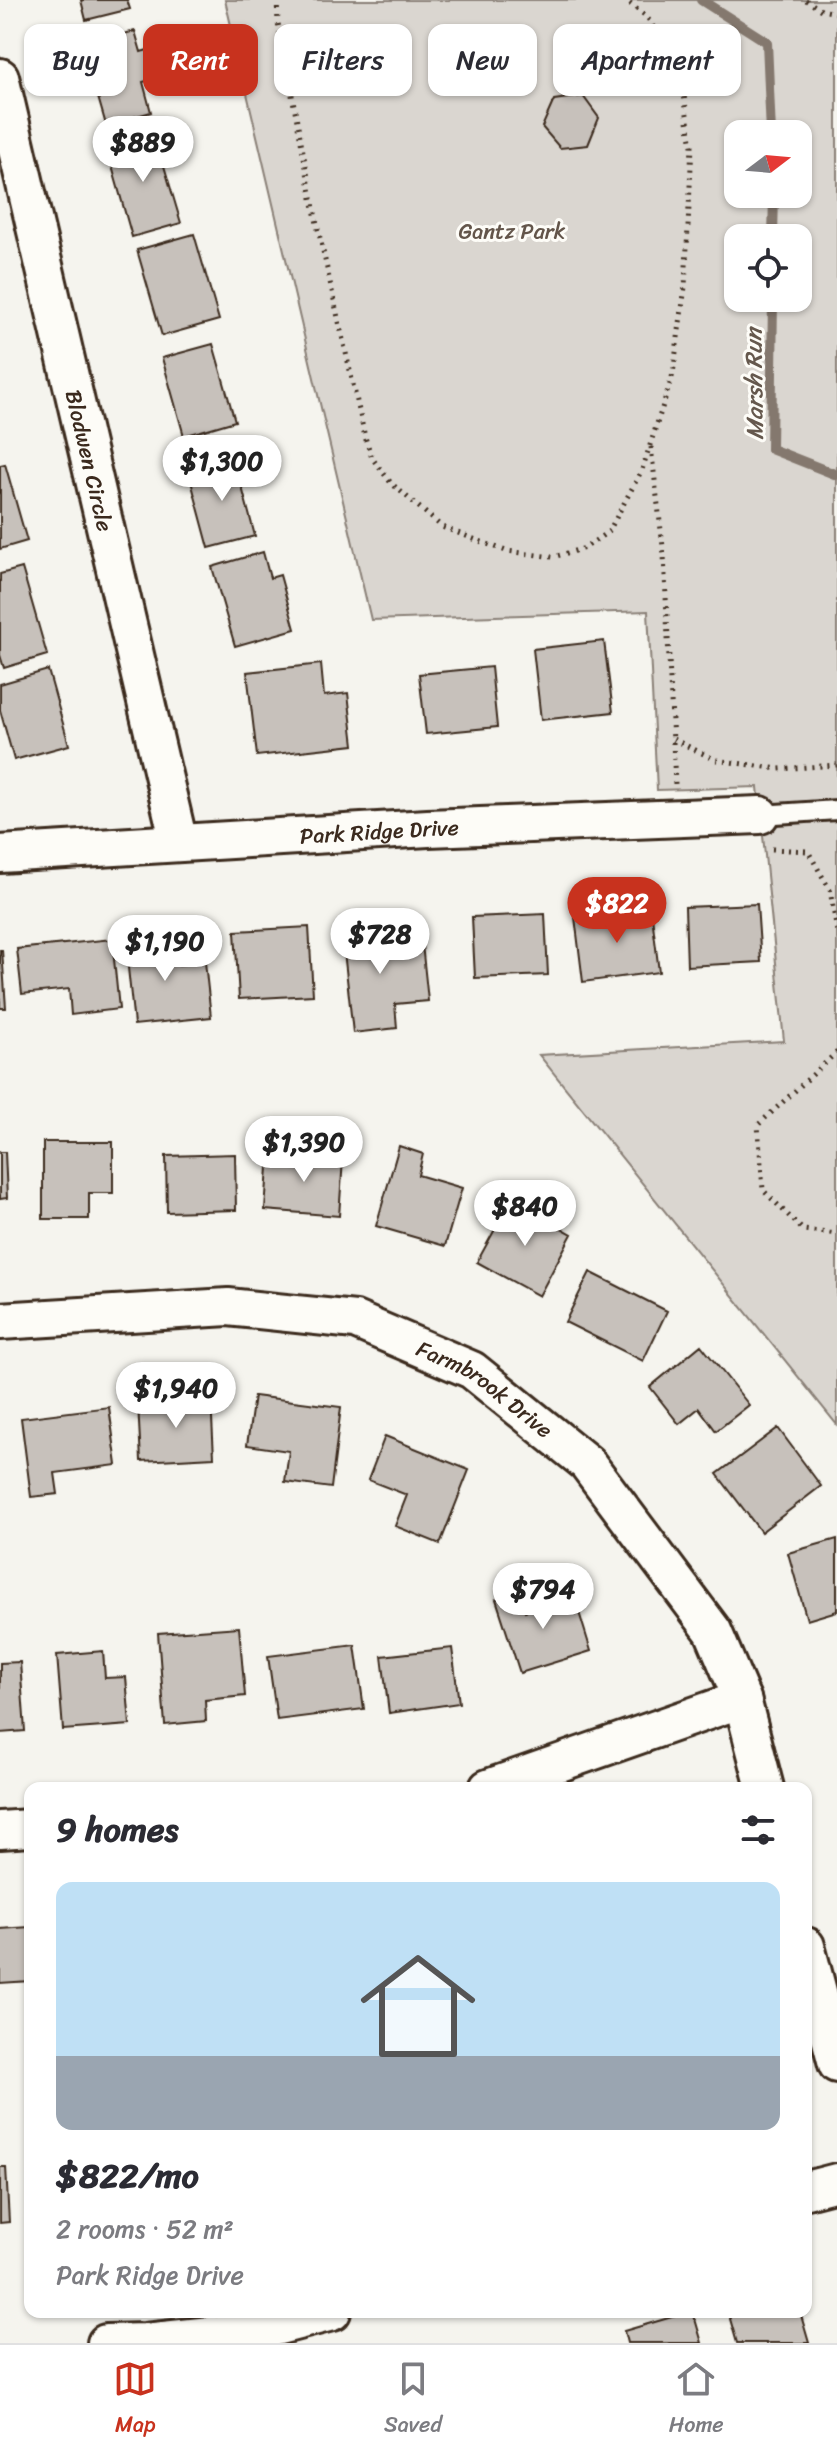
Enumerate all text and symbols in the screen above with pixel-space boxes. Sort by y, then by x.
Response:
chip: Buy [24,24,127,96]
chip: Rent [143,24,258,96]
chip: Filters [274,24,412,96]
chip: New [428,24,537,96]
chip: Apartment [553,24,741,96]
pin: $889 [96,116,190,184]
text: $889 [111,119,175,165]
north arrow [724,120,812,208]
map controls [724,120,812,312]
park label: Gantz Park [458,212,566,251]
button: locate [724,224,812,312]
water label: Marsh Run [732,325,776,440]
street label: Blodwen Circle [54,386,125,536]
pin: $1,300 [157,435,287,503]
text: $1,300 [181,438,263,484]
street label: Park Ridge Drive [299,808,460,856]
pin: $822 [570,877,664,945]
text: $822 [585,880,649,926]
pin: $728 [333,908,427,976]
text: $728 [348,911,412,957]
pin: $1,190 [100,915,230,983]
text: $1,190 [125,918,205,964]
pin: $1,390 [239,1116,369,1184]
text: $1,390 [263,1119,345,1165]
pin: $840 [478,1180,572,1248]
text: $840 [492,1183,558,1229]
street label: Farmbrook Drive [410,1329,562,1449]
pin: $1,940 [111,1362,241,1430]
text: $1,940 [134,1365,218,1411]
pin: $794 [496,1563,590,1631]
text: $794 [511,1566,575,1612]
text: 9 homes [56,1800,178,1860]
icon: filters [736,1808,780,1852]
icon: home [346,1934,490,2078]
text: $822/mo [56,2146,199,2206]
text: 2 rooms · 52 m² [56,2206,234,2252]
text: Park Ridge Drive [56,2252,244,2298]
tab: Map [113,2357,157,2444]
tab: Saved [384,2357,442,2444]
tab: Home [669,2357,724,2444]

